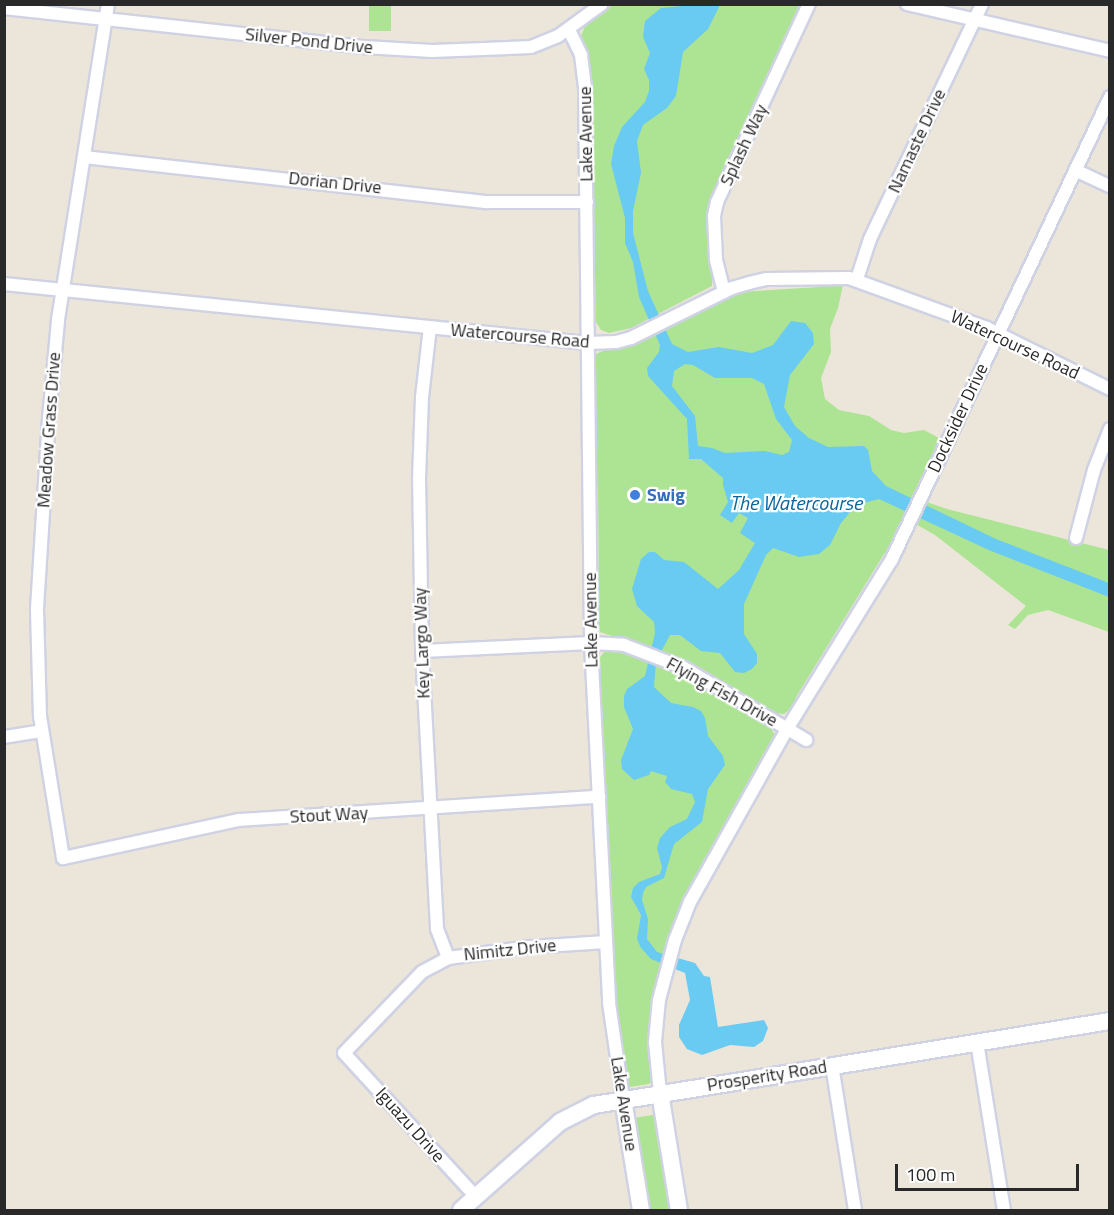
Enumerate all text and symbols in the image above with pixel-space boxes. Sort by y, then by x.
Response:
street label: Silver Pond Drive [244,24,374,58]
street label: Lake Avenue [574,86,598,182]
street label: Namaste Drive [883,86,951,196]
street label: Splash Way [716,101,772,189]
street label: Dorian Drive [287,167,383,199]
street label: Watercourse Road [947,306,1083,384]
street label: Watercourse Road [450,319,590,353]
street label: Meadow Grass Drive [33,351,65,509]
street label: Docksider Drive [923,360,993,476]
place label: Swig [647,484,685,506]
marker: Swig [628,488,642,502]
water label: The Watercourse [730,490,862,514]
street label: Lake Avenue [579,572,603,668]
street label: Key Largo Way [409,587,435,699]
street label: Flying Fish Drive [663,653,781,731]
street label: Stout Way [289,802,369,828]
street label: Nimitz Drive [463,934,557,966]
street label: Lake Avenue [606,1055,642,1153]
street label: Prosperity Road [705,1056,829,1096]
street label: Iguazu Drive [371,1083,449,1167]
scale bar [898,1152,1082,1190]
text: 100 m [906,1161,955,1188]

